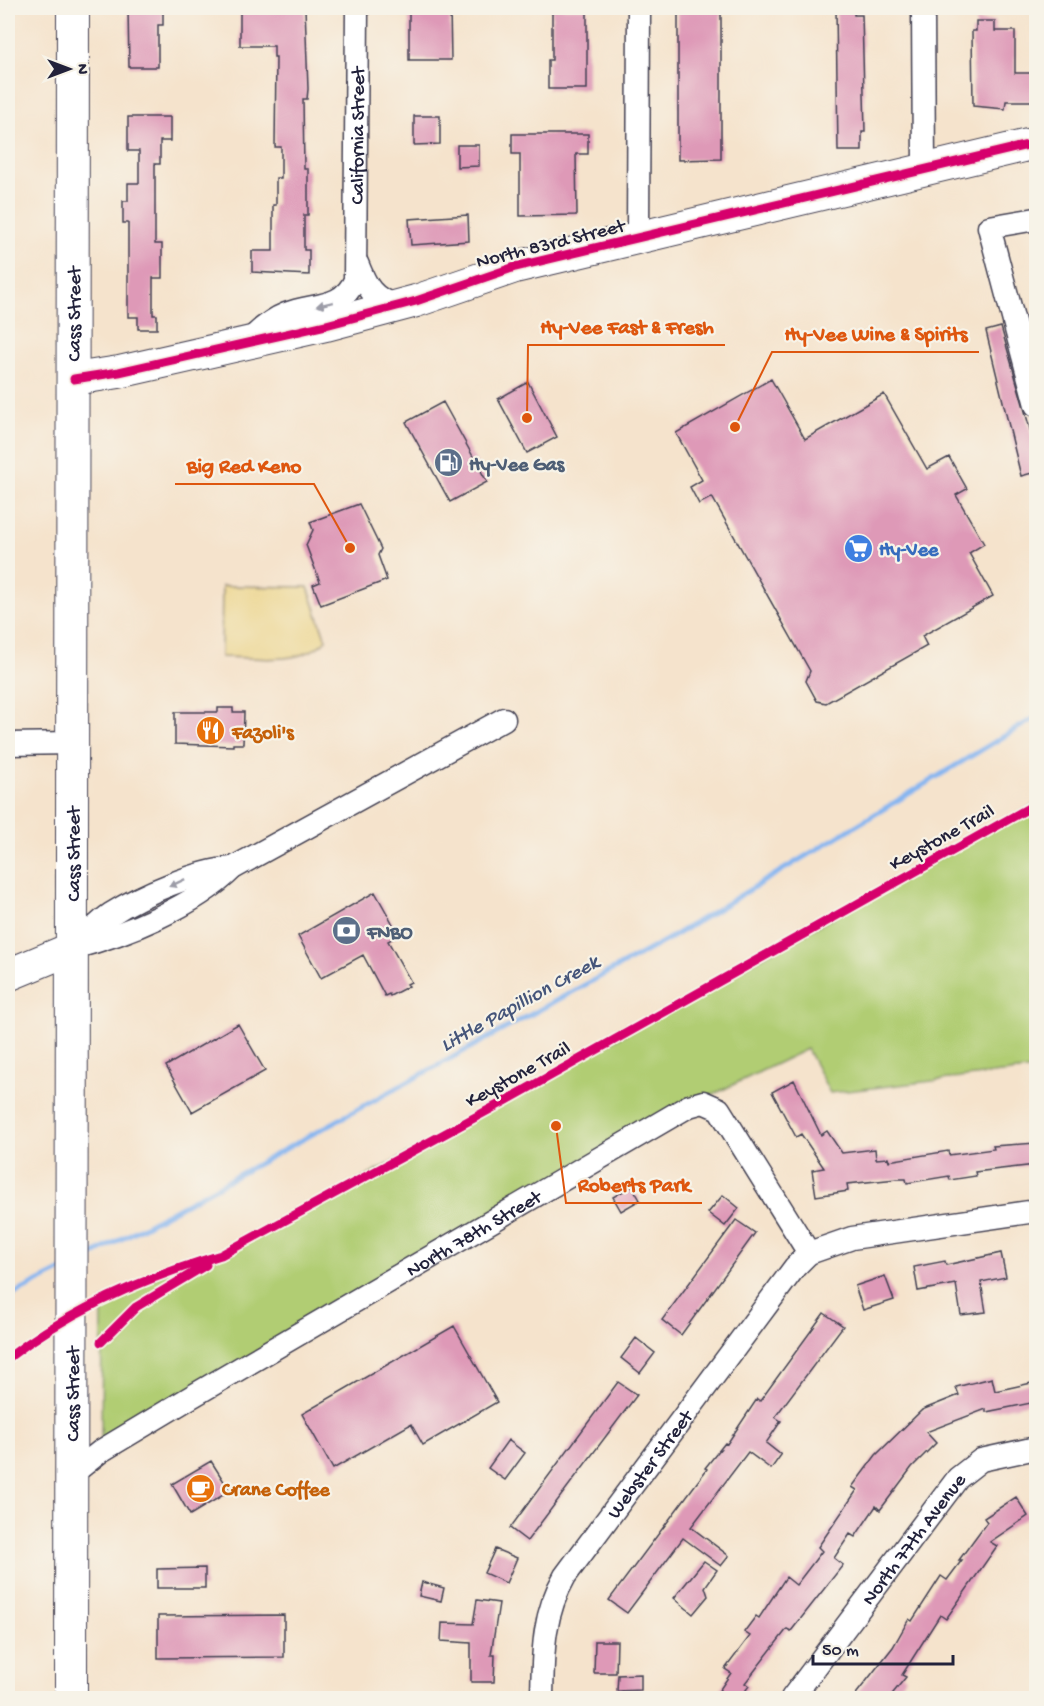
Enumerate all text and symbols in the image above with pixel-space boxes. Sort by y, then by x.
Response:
north arrow [39,39,99,99]
text: N [71,64,90,75]
street label: California Street [348,65,372,204]
street label: North 83rd Street [474,215,629,275]
street label: Cass Street [65,265,88,361]
one-way arrow [316,300,334,310]
callout: Hy-Vee Fast & Fresh [528,306,725,345]
callout: Hy-Vee Wine & Spirits [772,313,979,352]
text: Hy-Vee Fast & Fresh [540,317,715,342]
text: Hy-Vee Wine & Spirits [784,324,969,349]
callout: Big Red Keno [175,445,314,484]
fuel station icon: Hy-Vee Gas [432,447,464,479]
place label: Hy-Vee Gas [469,455,566,478]
text: Big Red Keno [186,456,301,481]
supermarket icon: Hy-Vee [842,532,874,564]
place label: Hy-Vee [879,540,939,563]
restaurant icon: Fazoli's [195,715,227,747]
place label: Fazoli's [231,723,295,746]
street label: Keystone Trail [886,801,999,877]
street label: Cass Street [64,805,87,901]
one-way arrow [168,878,185,887]
bank icon: FNBO [330,915,362,947]
place label: FNBO [366,923,413,946]
water label: Little Papillion Creek [437,950,607,1059]
street label: Keystone Trail [462,1038,575,1114]
callout: Roberts Park [566,1164,702,1203]
text: Roberts Park [577,1175,693,1200]
street label: North 78th Street [403,1186,548,1284]
street label: Cass Street [63,1345,86,1441]
street label: Webster Street [604,1405,700,1524]
street label: North 77th Avenue [858,1470,973,1611]
cafe icon: Crane Coffee [185,1472,217,1504]
place label: Crane Coffee [221,1480,330,1503]
scale bar [813,1628,952,1666]
text: 50 m [822,1641,859,1662]

